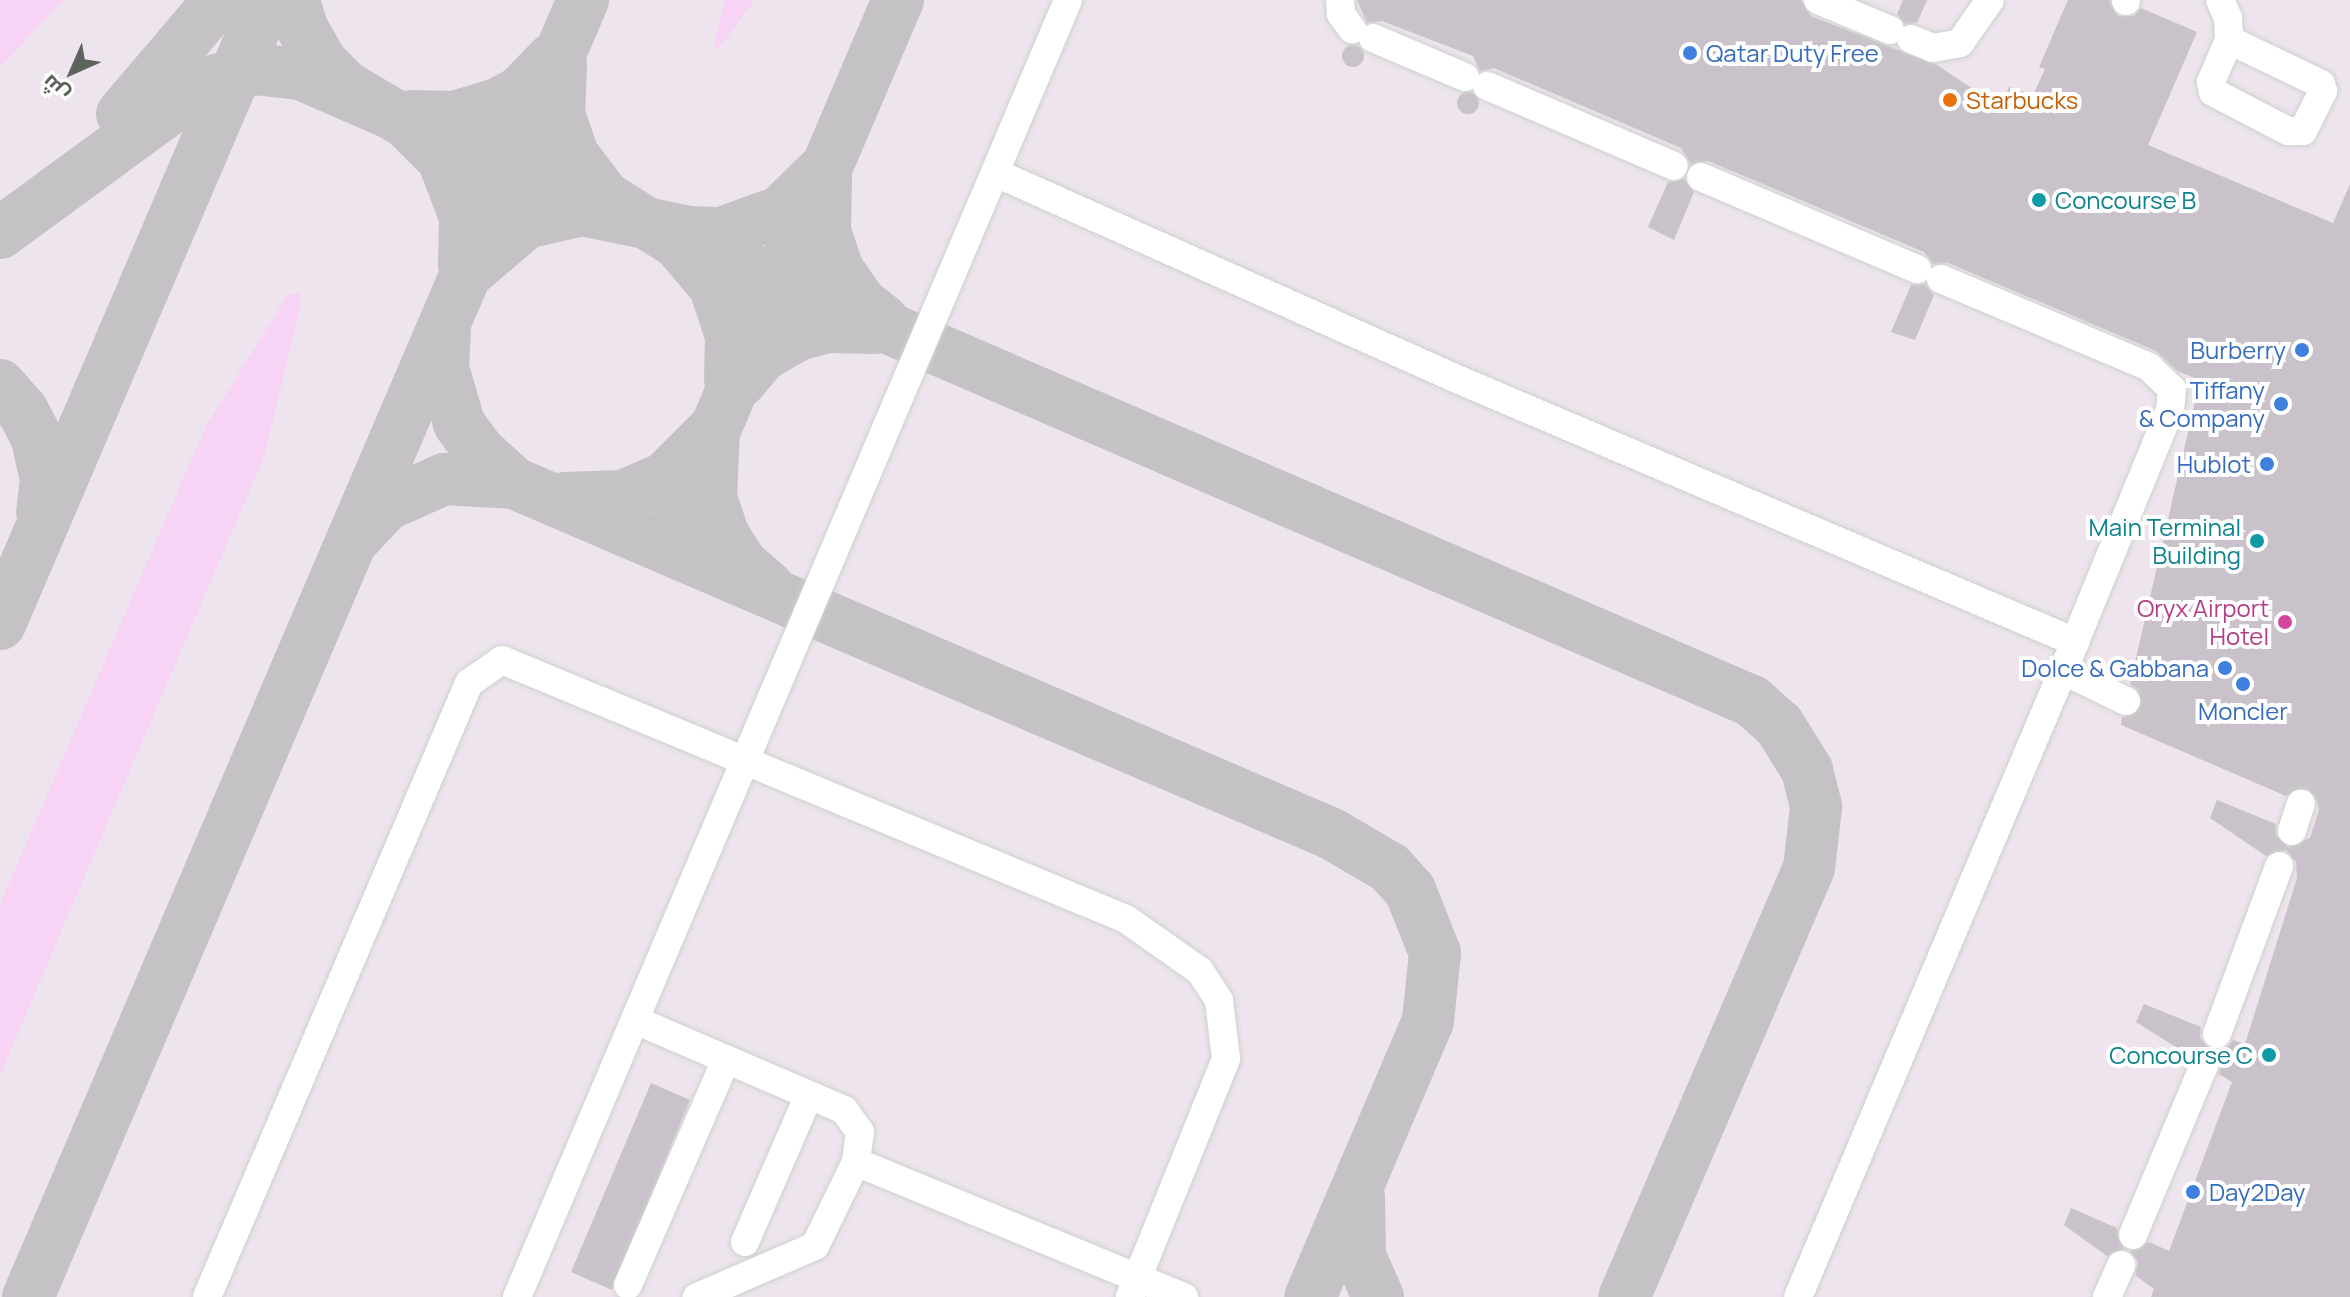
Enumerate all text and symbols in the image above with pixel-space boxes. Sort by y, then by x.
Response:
north arrow [32,32,112,112]
place label: Qatar Duty Free [1706,39,1879,67]
marker: Qatar Duty Free [1681,44,1699,62]
text: ش [34,68,76,110]
place label: Starbucks [1966,86,2078,114]
marker: Starbucks [1941,91,1959,109]
place label: Concourse B [2055,186,2196,214]
marker: Concourse B [2030,191,2048,209]
place label: Burberry [2190,336,2286,364]
marker: Burberry [2293,341,2311,359]
place label: Tiffany & Company [2139,376,2265,432]
marker: Tiffany & Company [2272,395,2290,413]
place label: Hublot [2177,450,2251,478]
marker: Hublot [2258,455,2276,473]
place label: Main Terminal Building [2089,513,2241,569]
marker: Main Terminal Building [2248,532,2266,550]
place label: Oryx Airport Hotel [2137,594,2269,650]
marker: Oryx Airport Hotel [2276,613,2294,631]
place label: Dolce & Gabbana [2021,654,2209,682]
marker: Dolce & Gabbana [2216,659,2234,677]
marker: Moncler [2234,675,2252,693]
place label: Moncler [2198,697,2288,725]
place label: Concourse C [2109,1041,2253,1069]
marker: Concourse C [2260,1046,2278,1064]
place label: Day2Day [2209,1178,2305,1206]
marker: Day2Day [2184,1183,2202,1201]

